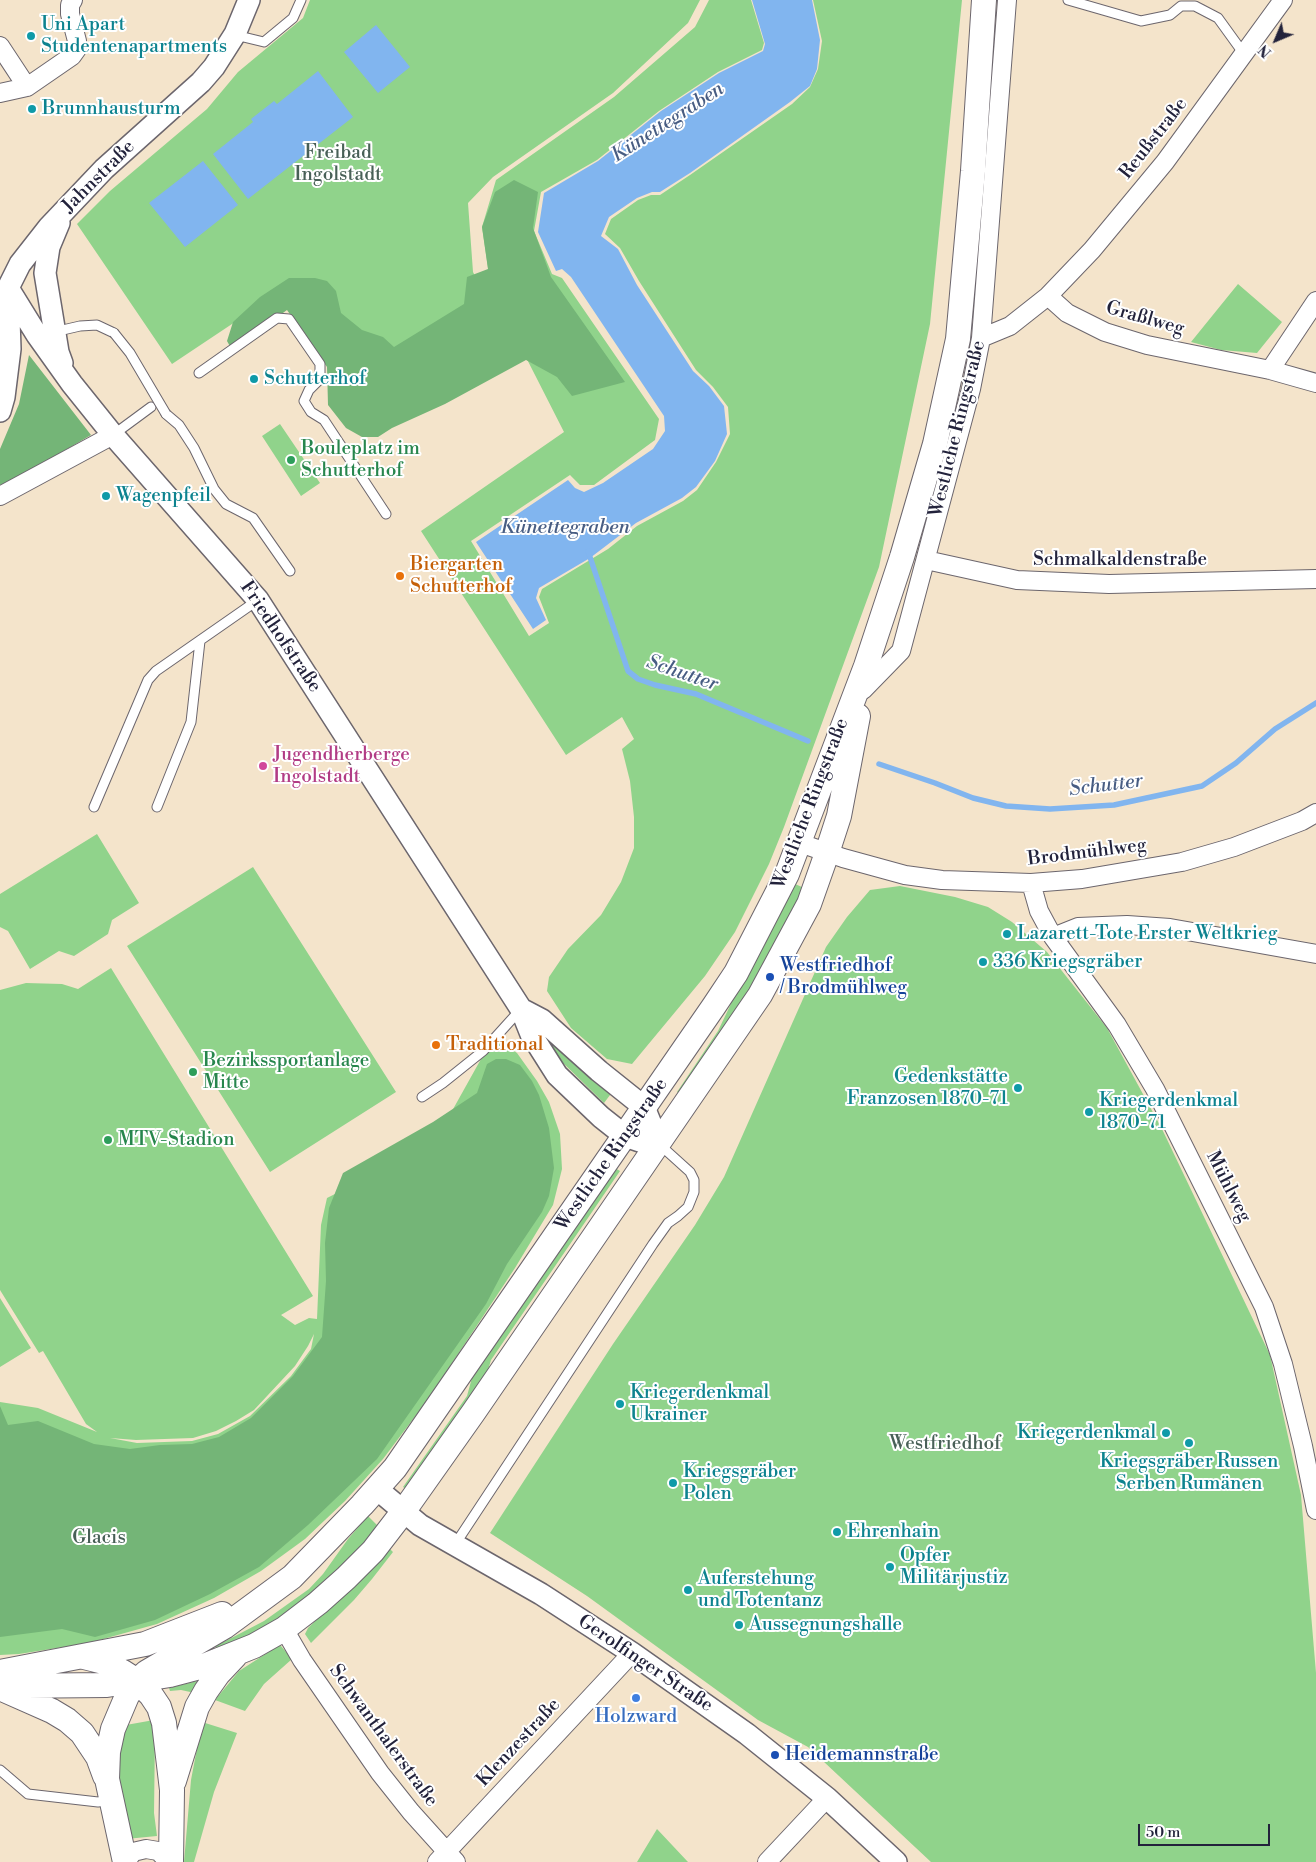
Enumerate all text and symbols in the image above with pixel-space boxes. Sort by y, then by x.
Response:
place label: Uni Apart Studentenapartments [41,14,227,58]
north arrow [1251,15,1301,65]
marker: Uni Apart Studentenapartments [25,30,37,42]
text: N [1255,40,1276,61]
water label: Künettegraben [607,78,729,168]
street label: Reußstraße [1115,94,1193,184]
place label: Brunnhausturm [42,98,181,120]
marker: Brunnhausturm [26,103,38,115]
street label: Jahnstraße [58,136,140,218]
park label: Freibad Ingolstadt [294,142,382,186]
street label: Graßlweg [1103,297,1187,341]
street label: Westliche Ringstraße [925,338,991,520]
place label: Schutterhof [264,368,366,390]
marker: Schutterhof [248,373,260,385]
place label: Bouleplatz im Schutterhof [301,438,420,482]
marker: Bouleplatz im Schutterhof [285,454,297,466]
place label: Wagenpfeil [116,485,211,507]
marker: Wagenpfeil [100,490,112,502]
water label: Künettegraben [500,516,630,540]
street label: Schmalkaldenstraße [1033,549,1207,571]
place label: Biergarten Schutterhof [410,554,512,598]
marker: Biergarten Schutterhof [394,570,406,582]
street label: Friedhofstraße [234,577,326,697]
water label: Schutter [643,651,721,697]
street label: Westliche Ringstraße [768,715,854,893]
place label: Jugendherberge Ingolstadt [273,744,410,788]
marker: Jugendherberge Ingolstadt [257,760,269,772]
water label: Schutter [1068,770,1144,802]
street label: Brodmühlweg [1026,834,1148,872]
place label: Lazarett-Tote Erster Weltkrieg [1017,923,1277,945]
marker: Lazarett-Tote Erster Weltkrieg [1001,928,1013,940]
place label: 336 Kriegsgräber [993,951,1143,973]
place label: Westfriedhof / Brodmühlweg [780,955,907,999]
marker: 336 Kriegsgräber [977,956,989,968]
marker: Westfriedhof / Brodmühlweg [764,971,776,983]
place label: Traditional [446,1034,543,1056]
marker: Traditional [430,1039,442,1051]
place label: Bezirkssportanlage Mitte [203,1050,369,1094]
marker: Bezirkssportanlage Mitte [187,1066,199,1078]
place label: Gedenkstätte Franzosen 1870-71 [847,1066,1008,1110]
street label: Westliche Ringstraße [551,1074,673,1236]
marker: Gedenkstätte Franzosen 1870-71 [1012,1082,1024,1094]
place label: Kriegerdenkmal 1870-71 [1099,1090,1238,1134]
marker: Kriegerdenkmal 1870-71 [1083,1106,1095,1118]
place label: MTV-Stadion [118,1129,235,1151]
marker: MTV-Stadion [102,1134,114,1146]
street label: Mühlweg [1200,1148,1256,1226]
place label: Kriegerdenkmal Ukrainer [630,1382,769,1426]
marker: Kriegerdenkmal Ukrainer [614,1398,626,1410]
place label: Kriegerdenkmal [1017,1422,1156,1444]
marker: Kriegerdenkmal [1160,1427,1172,1439]
park label: Westfriedhof [889,1433,1001,1455]
marker: Kriegsgräber Russen Serben Rumänen [1183,1437,1195,1449]
place label: Kriegsgräber Russen Serben Rumänen [1100,1451,1278,1495]
place label: Kriegsgräber Polen [683,1461,796,1505]
marker: Kriegsgräber Polen [667,1477,679,1489]
place label: Ehrenhain [847,1521,939,1543]
marker: Ehrenhain [831,1526,843,1538]
park label: Glacis [72,1527,126,1549]
place label: Opfer Militärjustiz [900,1545,1008,1589]
marker: Opfer Militärjustiz [884,1561,896,1573]
place label: Auferstehung und Totentanz [698,1568,822,1612]
marker: Auferstehung und Totentanz [682,1584,694,1596]
street label: Gerolfinger Straße [573,1610,717,1718]
place label: Aussegnungshalle [749,1614,902,1636]
marker: Aussegnungshalle [733,1619,745,1631]
street label: Schwanthalerstraße [324,1660,442,1812]
marker: Holzward [630,1692,642,1704]
street label: Klenzestraße [472,1694,566,1792]
place label: Holzward [595,1706,677,1728]
place label: Heidemannstraße [785,1744,939,1766]
marker: Heidemannstraße [769,1749,781,1761]
scale bar [1141,1814,1274,1846]
text: 50 m [1146,1823,1180,1842]

